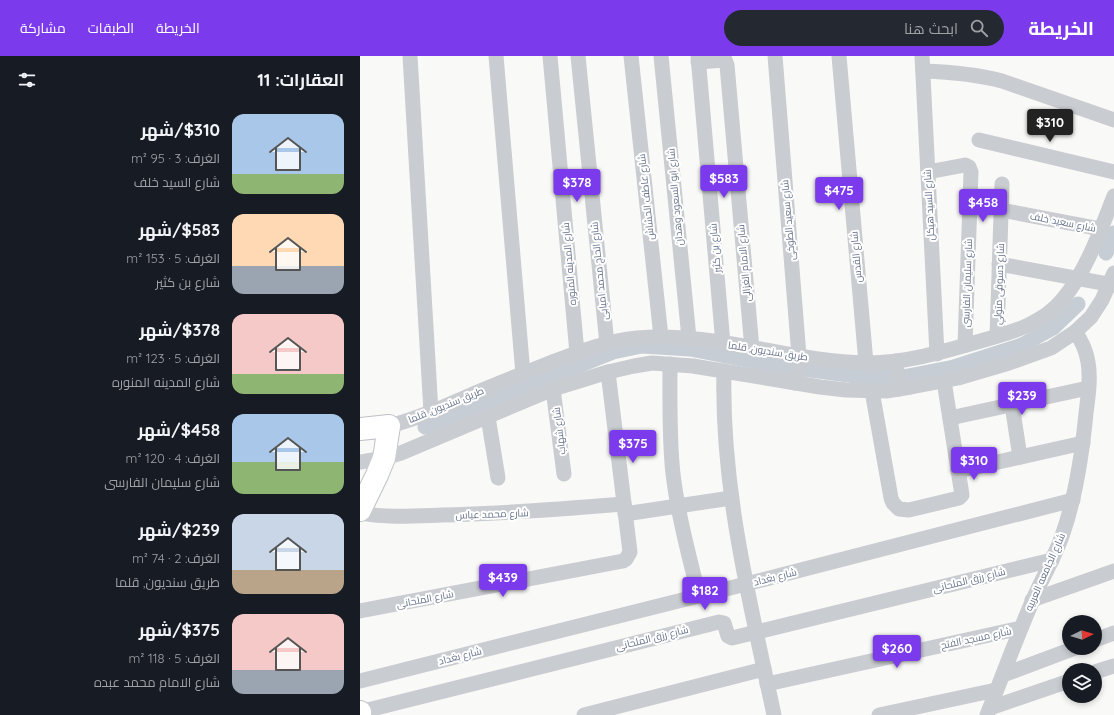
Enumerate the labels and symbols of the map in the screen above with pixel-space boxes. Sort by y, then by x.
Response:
pin: $310 [1026,109,1074,143]
street label: شارع ابو السعود وهدان [664,148,686,246]
street label: شارع عاطف الحشاش [635,153,657,241]
pin: $583 [700,165,748,199]
pin: $378 [553,169,601,203]
street label: شارع السيد هيكل [921,169,937,241]
pin: $475 [815,177,863,211]
street label: شارع سعيد الطوخى [778,179,798,261]
pin: $458 [959,189,1007,223]
street label: شارع سعيد خلف [1029,209,1097,235]
street label: شارع الحاج محمد امبابى [587,221,611,321]
street label: شارع المدينه المنوره [559,222,579,306]
street label: شارع بن كثير [706,223,724,274]
street label: شارع الامام الغزالى [734,224,755,302]
street label: شارع القدس [847,231,865,283]
street label: شارع سليمان الفارسى [959,238,975,328]
street label: شارع دسوقى متولي [991,243,1008,325]
street label: طريق سنديون, قلما [727,338,809,364]
pin: $239 [998,382,1046,416]
street label: طريق سنديون, قلما [406,384,486,426]
street label: شارع شهاب [550,406,568,456]
pin: $375 [609,430,657,464]
pin: $310 [950,447,998,481]
street label: شارع محمد عباس [455,506,529,522]
street label: شارع الجامعه العربيه [1022,531,1068,613]
pin: $439 [479,564,527,598]
street label: شارع بغداد [752,565,798,589]
street label: شارع رزق الملحانى [931,565,1007,595]
pin: $182 [681,577,729,611]
street label: شارع الملحانى [395,587,455,611]
north arrow [1062,615,1102,655]
street label: شارع رزق الملحانى [614,623,690,653]
street label: شارع مسجد الفتح [939,624,1013,652]
pin: $260 [873,635,921,669]
street label: شارع بغداد [437,644,483,668]

